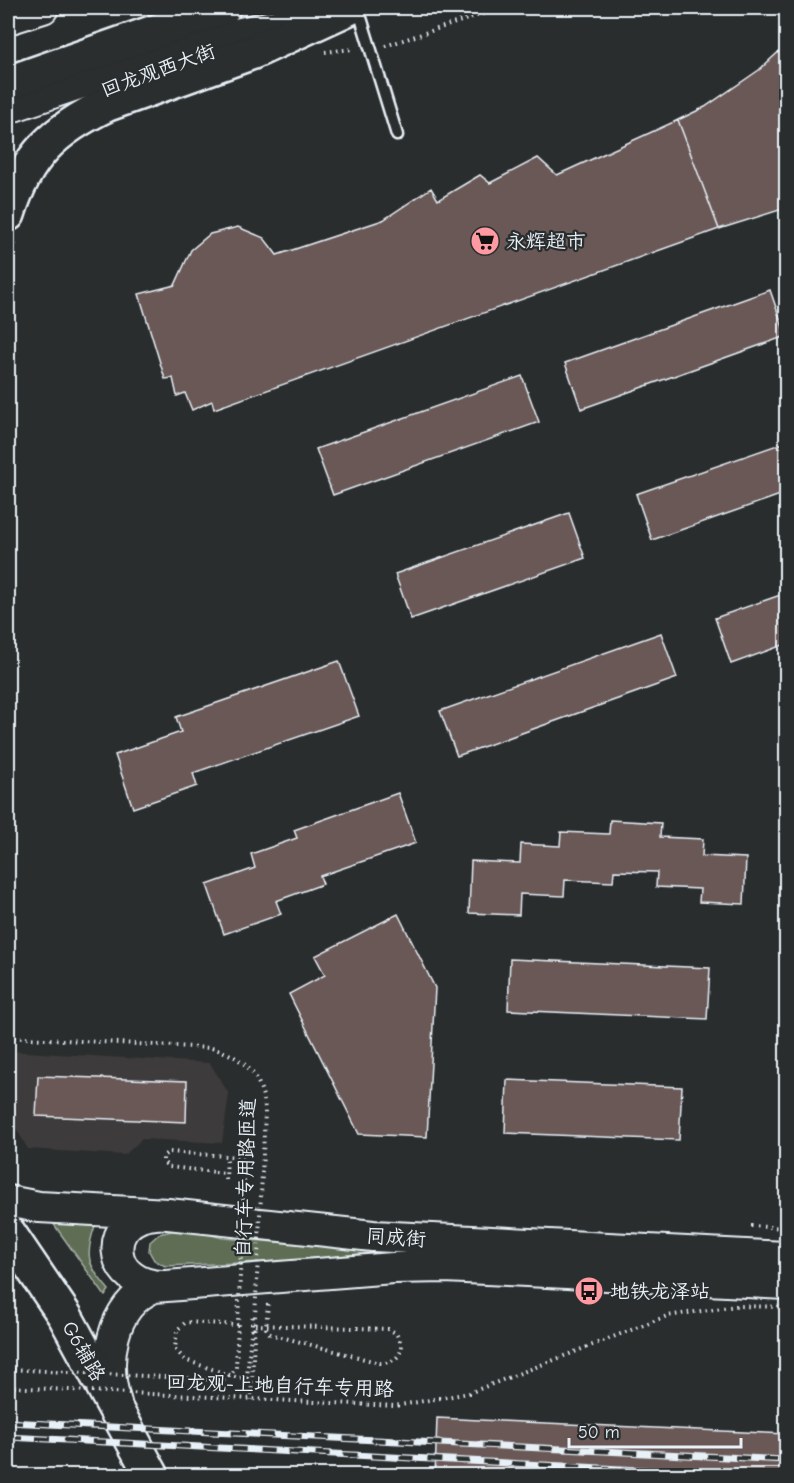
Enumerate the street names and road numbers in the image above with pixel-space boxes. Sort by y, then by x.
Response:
street label: 回龙观西大街 [98,39,218,102]
street label: 自行车专用路匝道 [231,1098,260,1258]
street label: 同成街 [365,1224,427,1251]
street label: G6辅路 [57,1317,110,1386]
street label: 回龙观-上地自行车专用路 [166,1370,395,1401]

